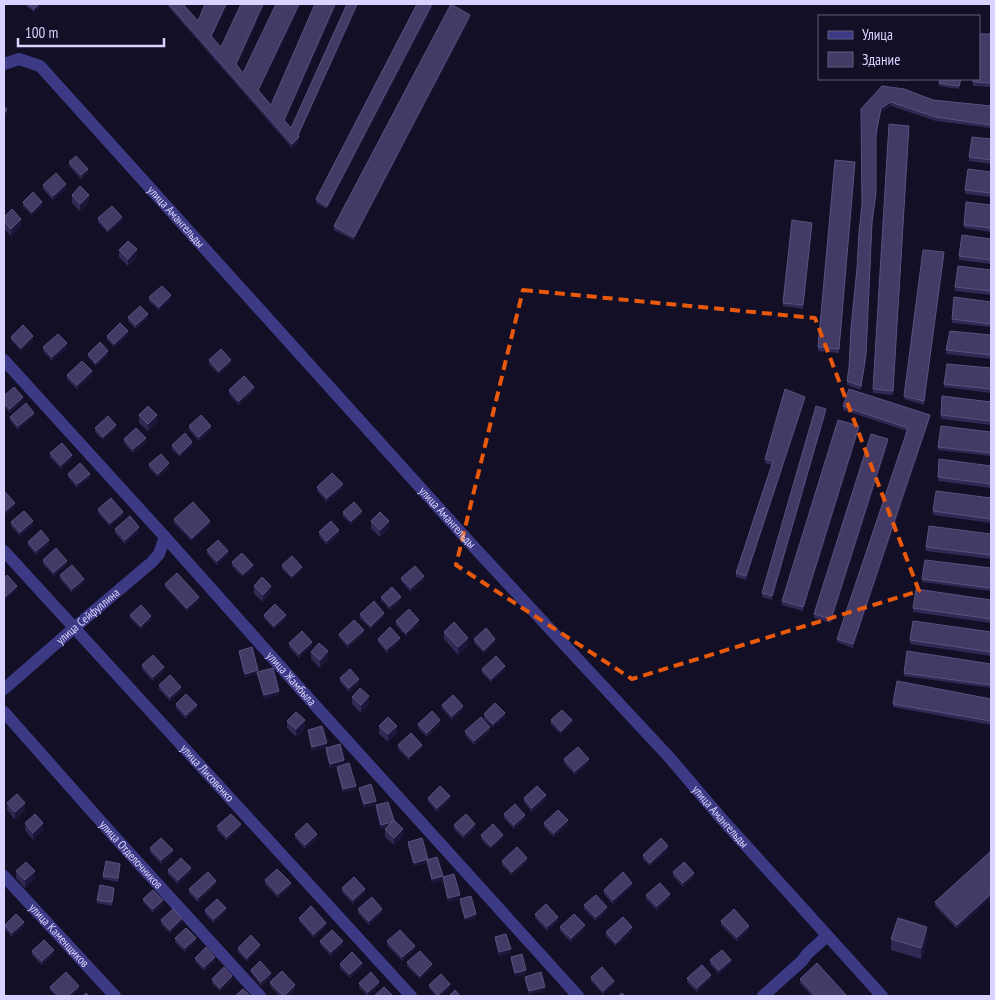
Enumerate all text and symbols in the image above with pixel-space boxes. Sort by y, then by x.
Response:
scale bar [18,15,164,47]
legend [818,15,980,80]
text: 100 m [25,23,58,42]
text: Улица [862,25,893,44]
text: Здание [862,50,900,69]
street label: улица Амангельды [145,182,208,250]
street label: улица Амангельды [416,483,479,551]
street label: улица Сейфуллина [53,585,123,647]
street label: улица Жамбыла [264,648,320,709]
street label: улица Лисовенко [177,741,238,805]
street label: улица Амангельды [689,782,752,851]
street label: улица Отделочников [96,817,166,892]
street label: улица Каменщиков [26,900,93,970]

